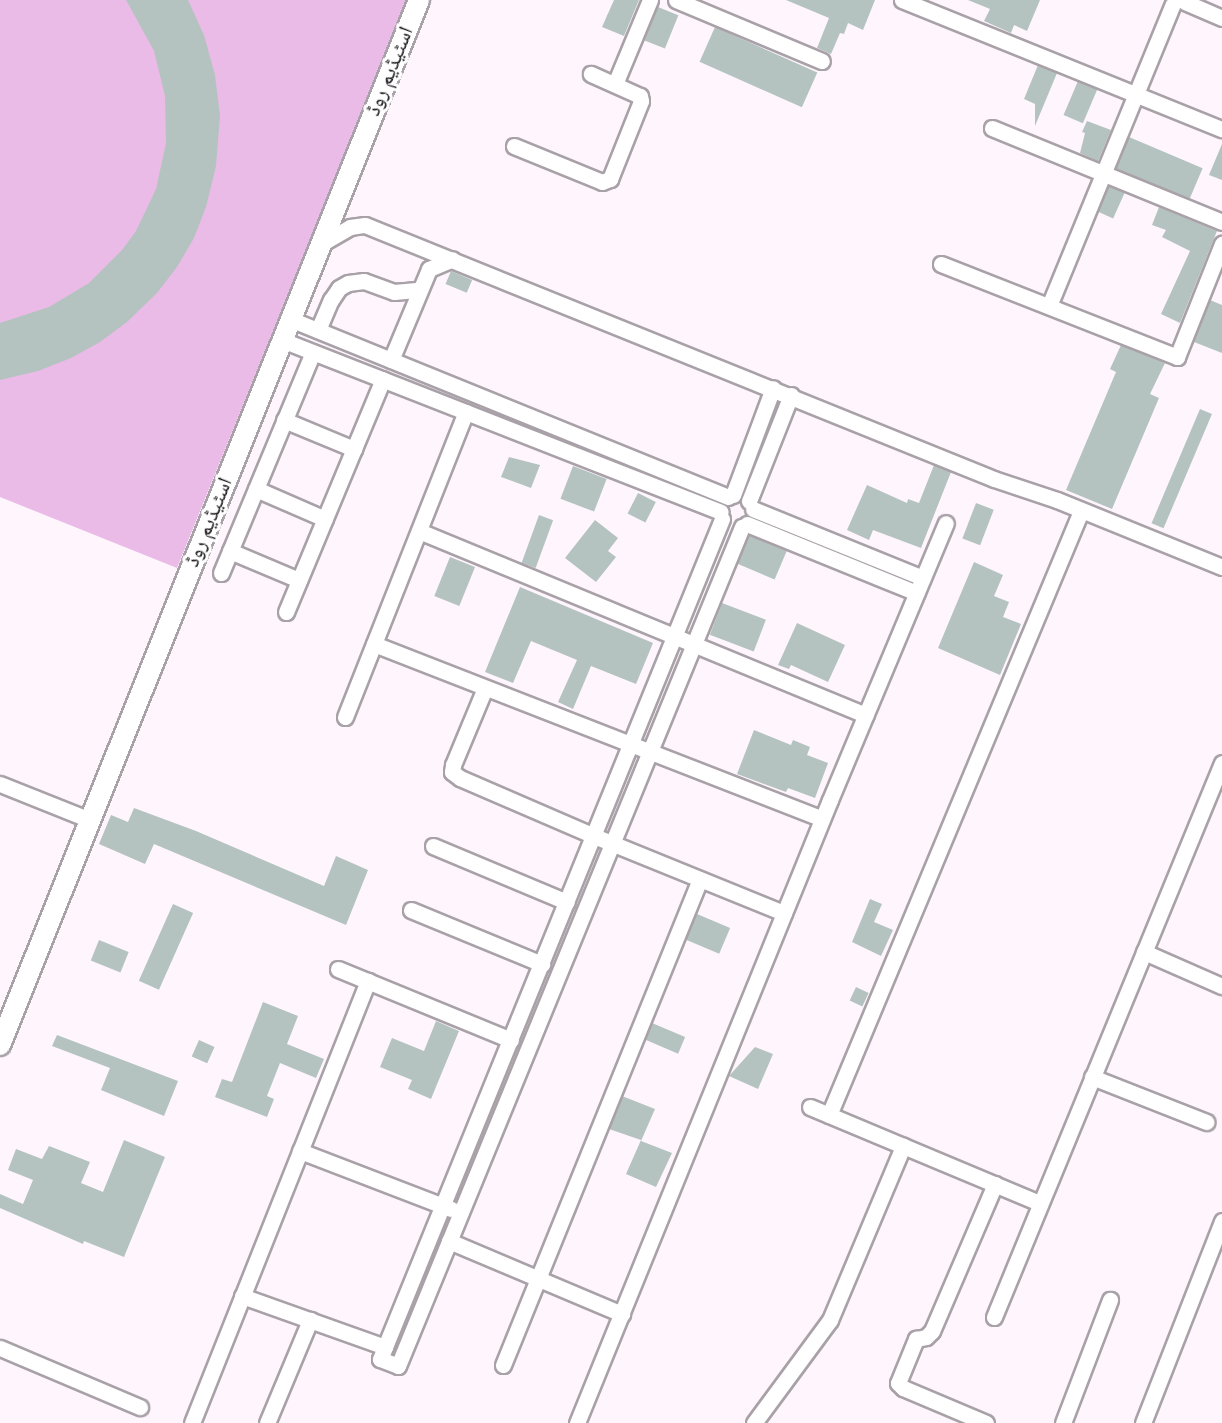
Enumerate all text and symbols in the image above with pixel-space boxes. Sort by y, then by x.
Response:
street label: اسٹیڈیم روڈ [360,23,418,119]
street label: اسٹیڈیم روڈ [179,474,237,570]

